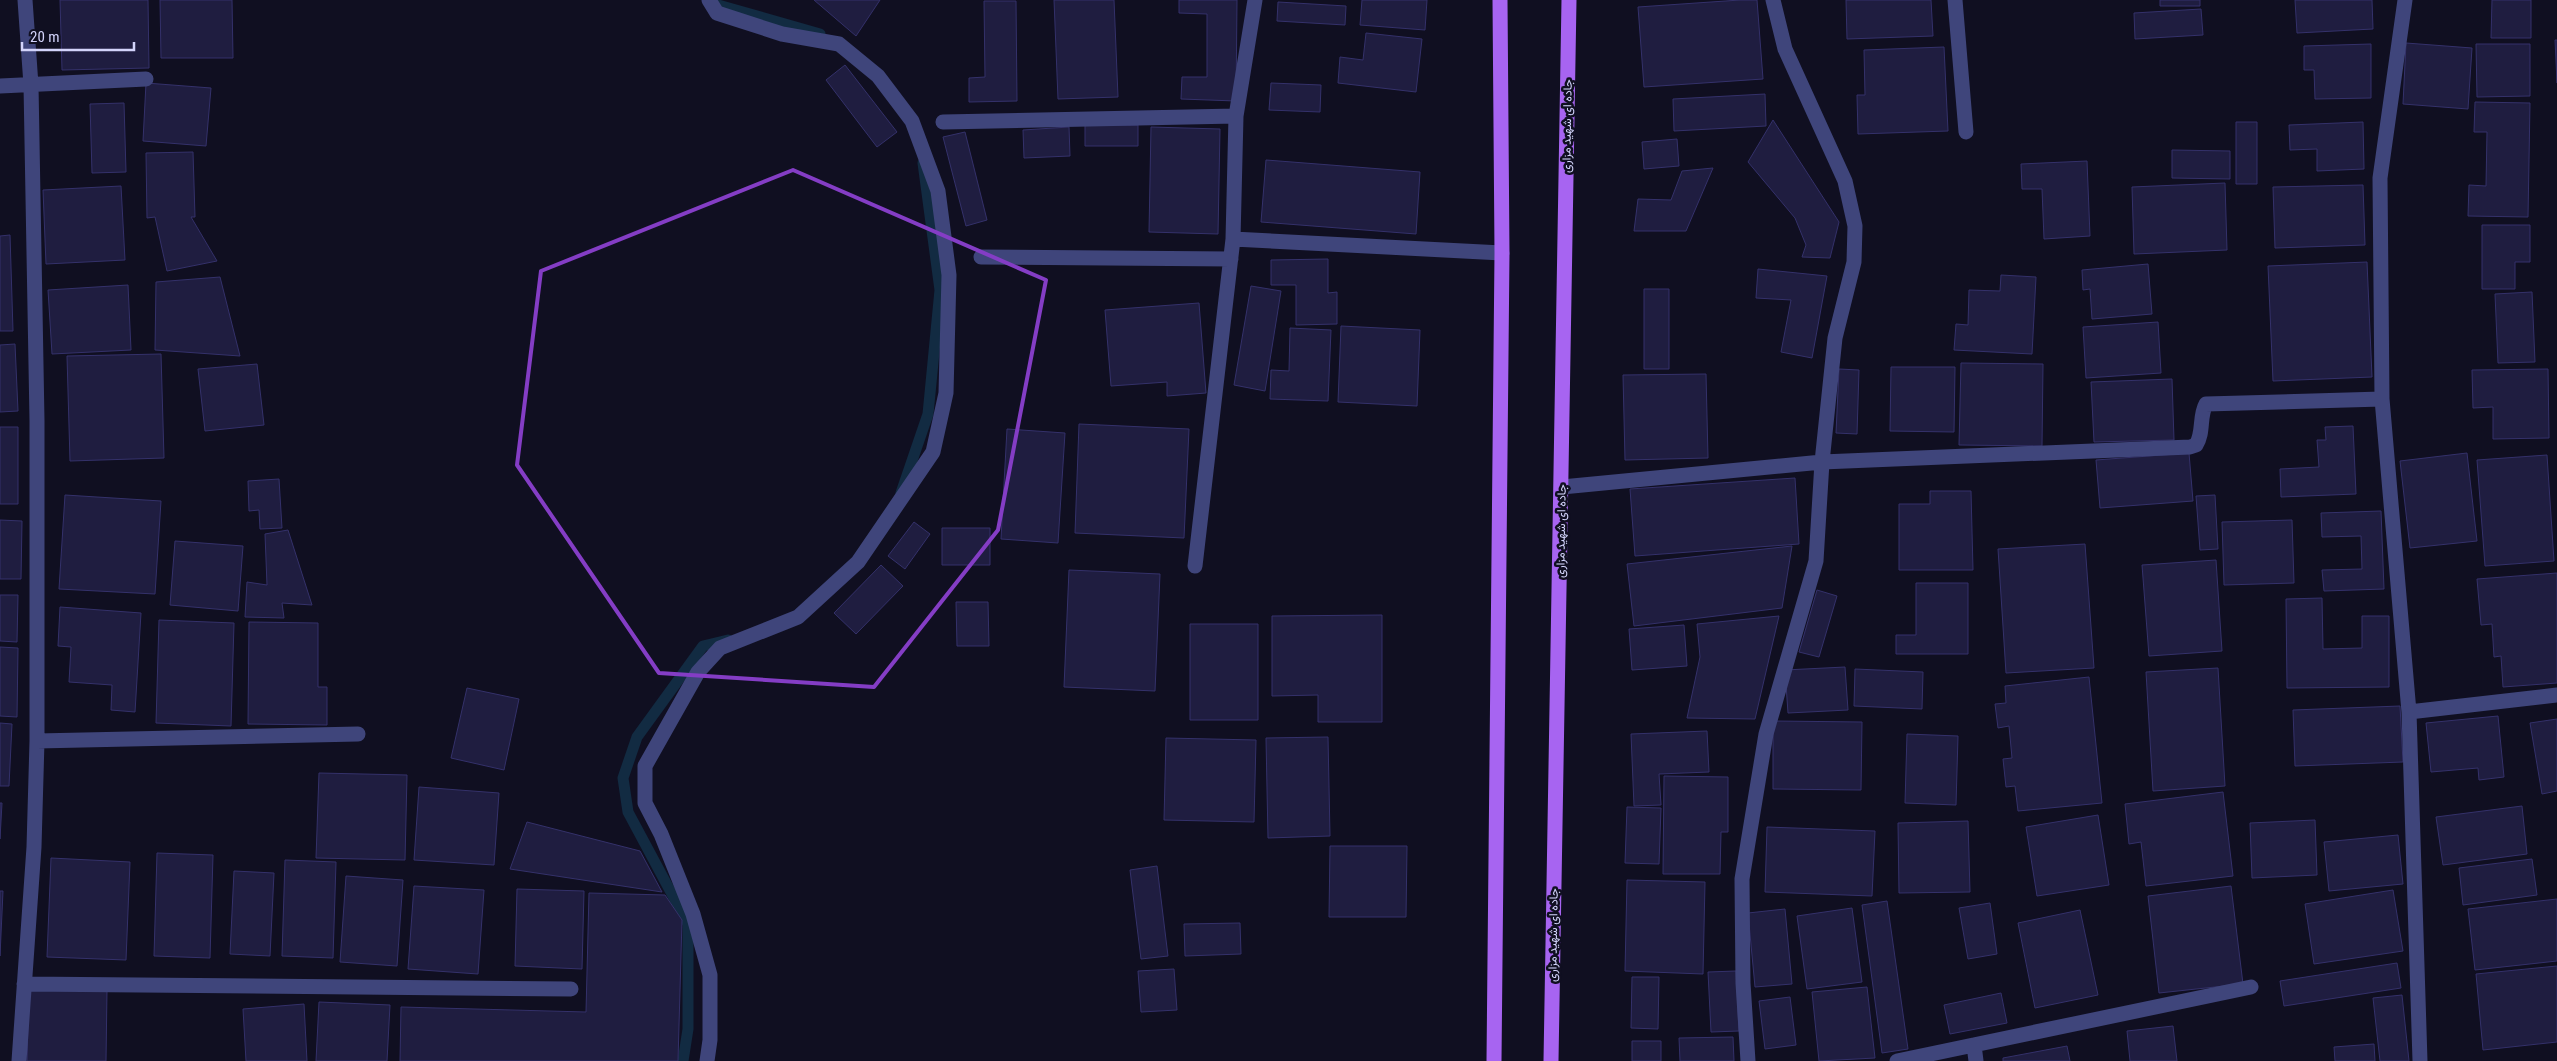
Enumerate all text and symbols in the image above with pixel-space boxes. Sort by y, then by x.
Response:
scale bar [22,20,135,52]
text: 20 m [30,28,60,46]
street label: جاده ای شهید مزاری [1559,79,1576,173]
street label: جاده ای شهید مزاری [1553,484,1570,578]
street label: جاده ای شهید مزاری [1545,888,1562,982]

